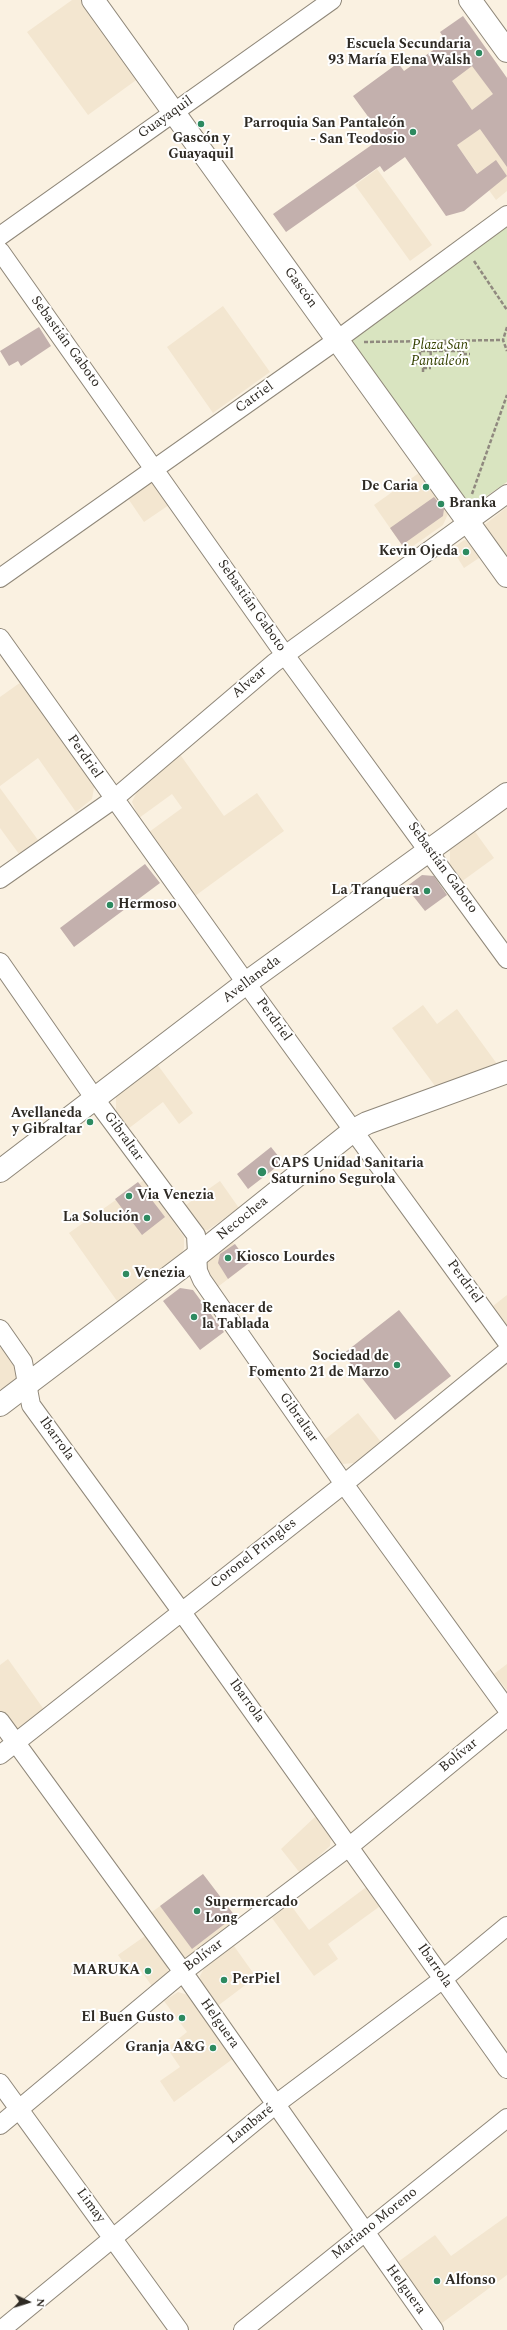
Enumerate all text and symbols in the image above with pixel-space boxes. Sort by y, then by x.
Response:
place label: Escuela Secundaria 93 María Elena Walsh [328,37,471,70]
marker: Escuela Secundaria 93 María Elena Walsh [474,48,484,58]
street label: Guayaquil [135,93,197,143]
place label: Parroquia San Pantaleón - San Teodosio [244,116,405,148]
marker: Gascón y Guayaquil [196,119,206,129]
marker: Parroquia San Pantaleón - San Teodosio [408,127,418,137]
place label: Gascón y Guayaquil [168,131,234,164]
street label: Gascón [280,264,320,312]
street label: Sebastián Gaboto [26,293,104,391]
park label: Plaza San Pantaleón [411,338,469,370]
street label: Catriel [233,379,277,417]
place label: De Caria [361,479,418,495]
marker: De Caria [421,482,431,492]
place label: Branka [449,496,496,512]
marker: Branka [436,499,446,509]
place label: Kevin Ojeda [379,544,458,560]
marker: Kevin Ojeda [461,547,471,557]
street label: Sebastián Gaboto [213,557,289,655]
street label: Alvear [229,663,271,703]
street label: Perdriel [63,732,105,782]
street label: Sebastián Gaboto [403,819,481,917]
place label: La Tranquera [331,883,419,899]
marker: La Tranquera [422,886,432,896]
place label: Hermoso [118,897,177,913]
marker: Hermoso [105,900,115,910]
street label: Avellaneda [220,953,284,1007]
street label: Perdriel [252,995,294,1045]
place label: Avellaneda y Gibraltar [11,1106,82,1138]
street label: Gibraltar [99,1109,147,1165]
marker: Avellaneda y Gibraltar [85,1117,95,1127]
place label: CAPS Unidad Sanitaria Saturnino Segurola [271,1156,424,1188]
marker: CAPS Unidad Sanitaria Saturnino Segurola [256,1166,268,1178]
place label: Via Venezia [137,1188,214,1204]
marker: Via Venezia [124,1191,134,1201]
street label: Necochea [214,1193,272,1245]
place label: La Solución [63,1210,139,1226]
marker: La Solución [142,1213,152,1223]
place label: Kiosco Lourdes [236,1250,335,1266]
marker: Kiosco Lourdes [223,1253,233,1263]
street label: Perdriel [443,1257,485,1307]
place label: Venezia [134,1266,185,1282]
marker: Venezia [121,1269,131,1279]
place label: Renacer de la Tablada [202,1301,273,1334]
marker: Renacer de la Tablada [189,1312,199,1322]
place label: Sociedad de Fomento 21 de Marzo [249,1349,389,1382]
marker: Sociedad de Fomento 21 de Marzo [392,1360,402,1370]
street label: Gibraltar [275,1390,321,1446]
street label: Ibarrola [35,1414,77,1464]
street label: Coronel Pringles [208,1515,300,1593]
street label: Ibarrola [225,1676,267,1726]
street label: Bolívar [436,1735,482,1777]
place label: Supermercado Long [205,1895,298,1928]
marker: Supermercado Long [192,1906,202,1916]
street label: Bolívar [181,1936,227,1976]
street label: Ibarrola [413,1941,455,1991]
place label: MARUKA [73,1963,140,1979]
marker: MARUKA [143,1966,153,1976]
place label: PerPiel [232,1972,280,1988]
marker: PerPiel [219,1975,229,1985]
street label: Helguera [196,1996,242,2052]
place label: El Buen Gusto [81,2010,174,2026]
marker: El Buen Gusto [177,2013,187,2023]
place label: Granja A&G [125,2040,205,2056]
marker: Granja A&G [208,2043,218,2053]
street label: Lambaré [224,2101,278,2149]
street label: Mariano Moreno [329,2184,421,2264]
street label: Limay [72,2185,108,2227]
street label: Helguera [381,2262,429,2318]
place label: Alfonso [445,2273,496,2289]
marker: Alfonso [432,2276,442,2286]
north arrow [8,2282,48,2322]
text: N [32,2298,49,2308]

